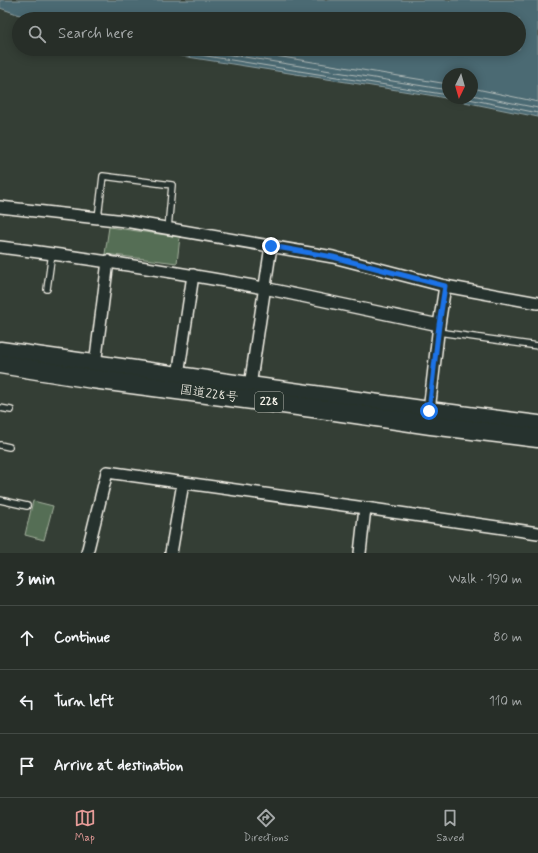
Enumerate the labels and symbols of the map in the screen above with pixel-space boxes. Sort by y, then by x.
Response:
north arrow [442,68,478,104]
route end [262,237,280,255]
street label: 国道228号 [178,381,240,407]
road number: 228 [255,392,283,412]
route start [420,402,438,420]

